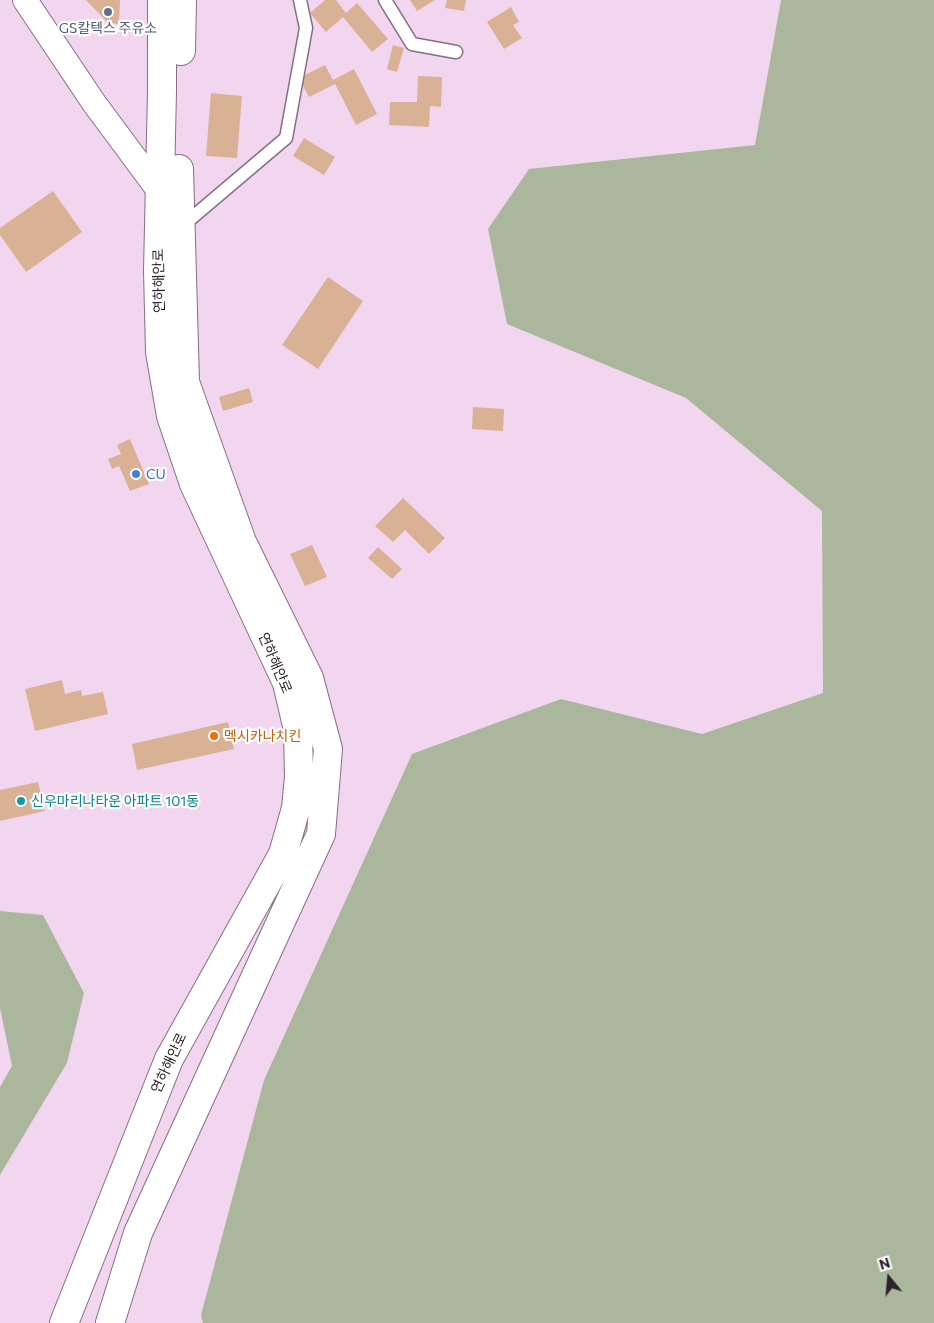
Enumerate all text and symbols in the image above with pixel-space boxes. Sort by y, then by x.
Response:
marker: GS칼텍스 주유소 [102,6,114,18]
place label: GS칼텍스 주유소 [59,20,157,36]
street label: 연하해안로 [150,249,168,313]
place label: CU [146,466,166,482]
marker: CU [130,468,142,480]
street label: 연하해안로 [255,630,295,696]
place label: 멕시카나치킨 [224,728,301,744]
marker: 멕시카나치킨 [208,730,220,742]
place label: 신우마리나타운 아파트 101동 [31,793,199,809]
marker: 신우마리나타운 아파트 101동 [15,795,27,807]
street label: 연하해안로 [148,1030,190,1096]
north arrow [864,1253,914,1303]
text: N [877,1254,892,1273]

